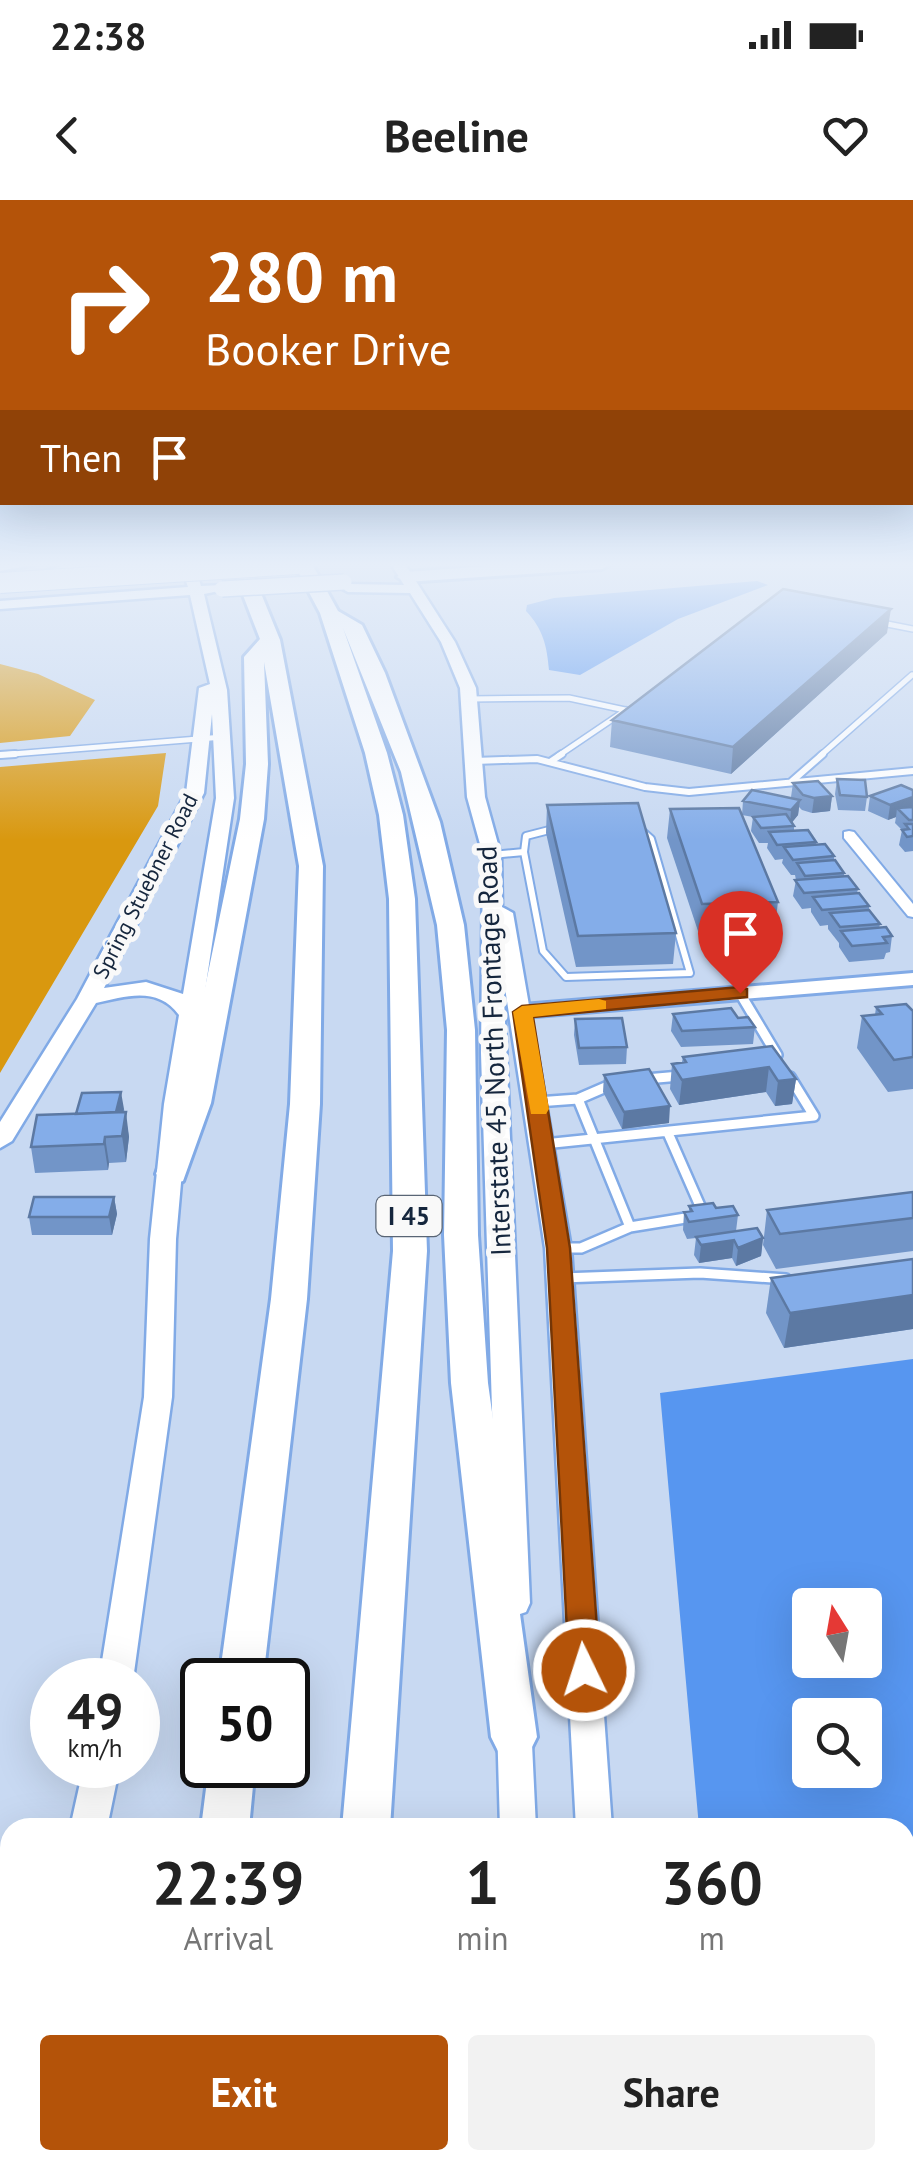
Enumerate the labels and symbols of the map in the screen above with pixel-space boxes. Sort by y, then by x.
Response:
street label: Spring Stuebner Road [86,789,204,983]
street label: Interstate 45 North Frontage Road [467,845,519,1257]
pin [698,891,783,994]
road number: I 45 [376,1196,442,1236]
north arrow [792,1588,882,1678]
position arrow [532,1618,636,1722]
speed limit sign: 50 [180,1658,310,1788]

